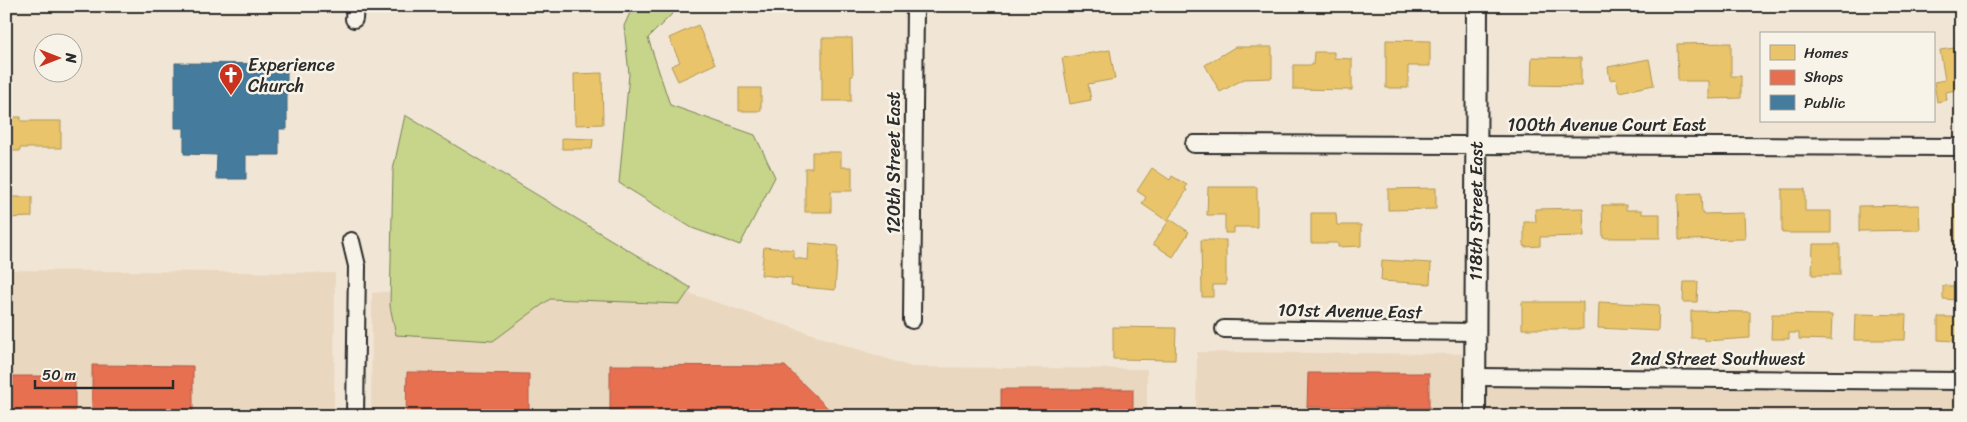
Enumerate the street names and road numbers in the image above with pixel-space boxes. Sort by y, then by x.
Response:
street label: 120th Street East [878,92,910,234]
street label: 100th Avenue Court East [1508,109,1707,141]
street label: 118th Street East [1460,141,1492,281]
street label: 101st Avenue East [1278,294,1423,328]
street label: 2nd Street Southwest [1631,343,1805,375]

